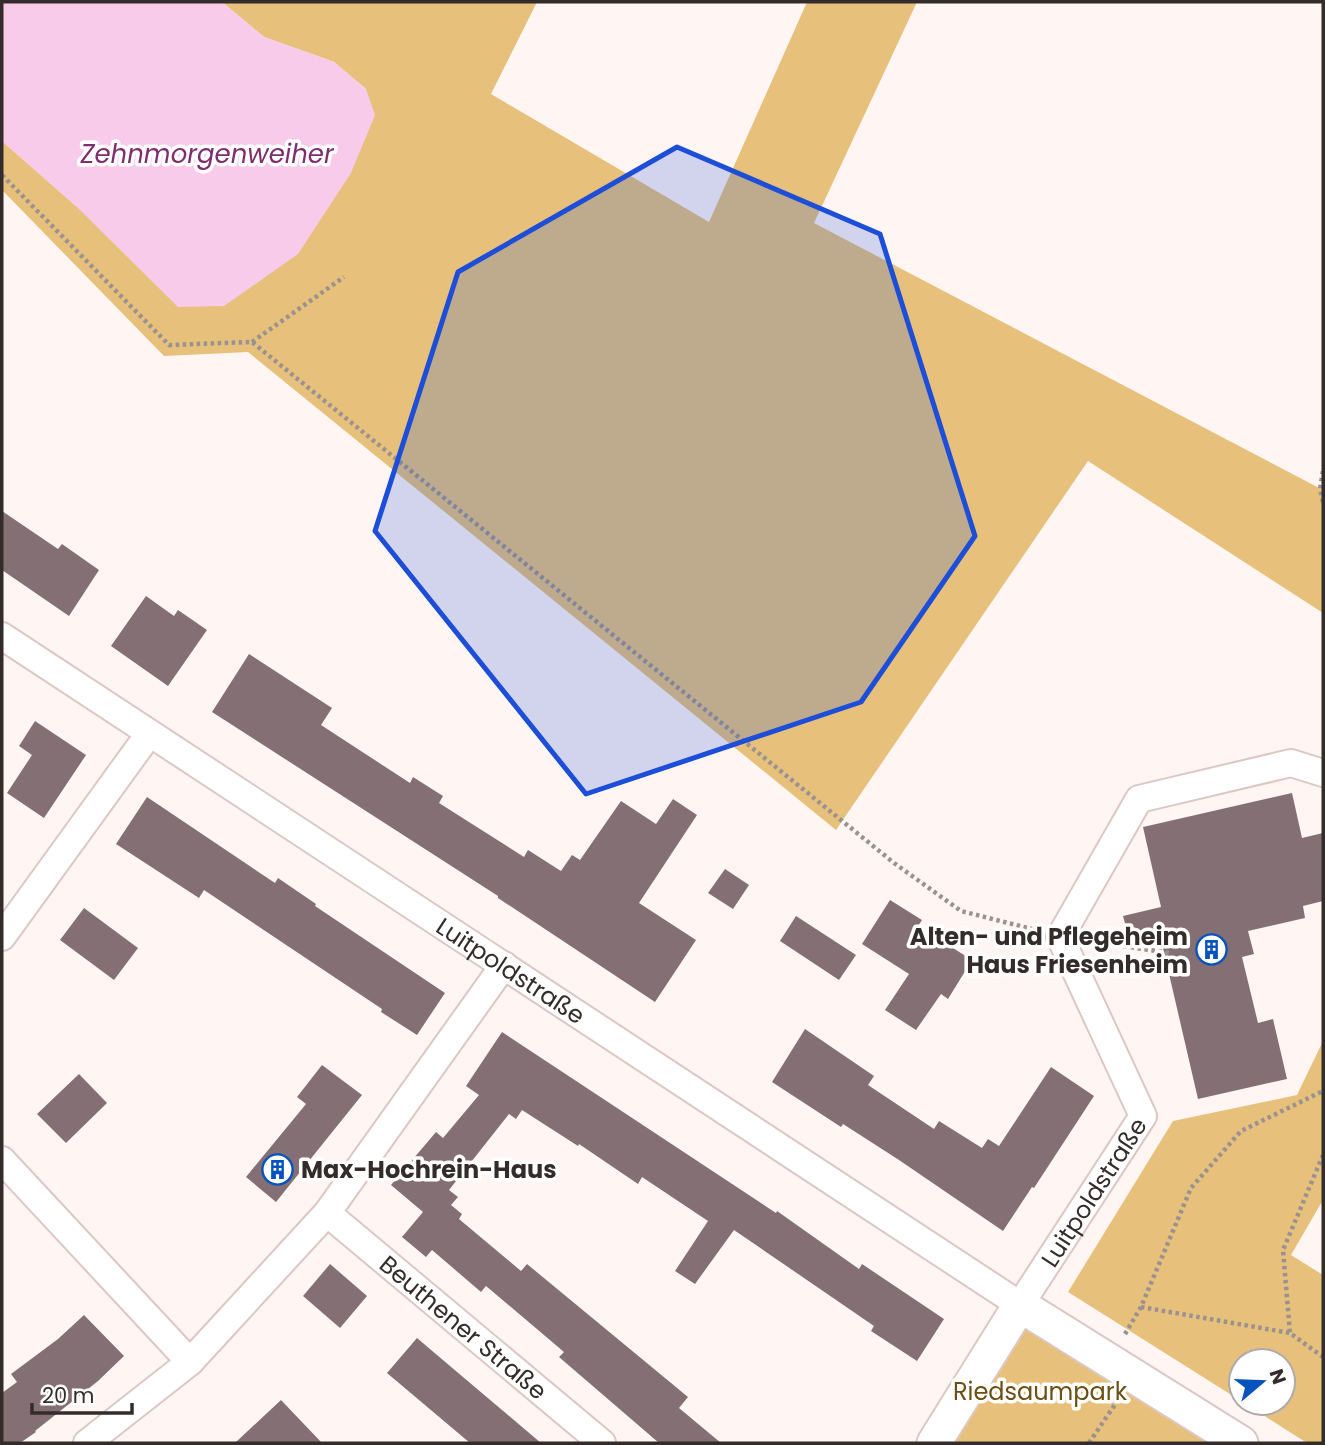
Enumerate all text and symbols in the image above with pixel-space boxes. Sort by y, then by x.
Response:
water label: Zehnmorgenweiher [79,136,335,172]
street label: Luitpoldstraße [430,909,592,1031]
place label: Alten- und Pflegeheim Haus Friesenheim [910,920,1188,981]
building icon: Alten- und Pflegeheim Haus Friesenheim [1194,933,1228,967]
street label: Luitpoldstraße [1033,1111,1154,1273]
building icon: Max-Hochrein-Haus [261,1152,295,1186]
place label: Max-Hochrein-Haus [301,1153,557,1186]
street label: Beuthener Straße [373,1248,554,1407]
north arrow [1227,1347,1297,1417]
text: N [1263,1365,1293,1388]
scale bar [32,1372,131,1416]
park label: Riedsaumpark [953,1375,1128,1408]
text: 20 m [42,1381,95,1410]

